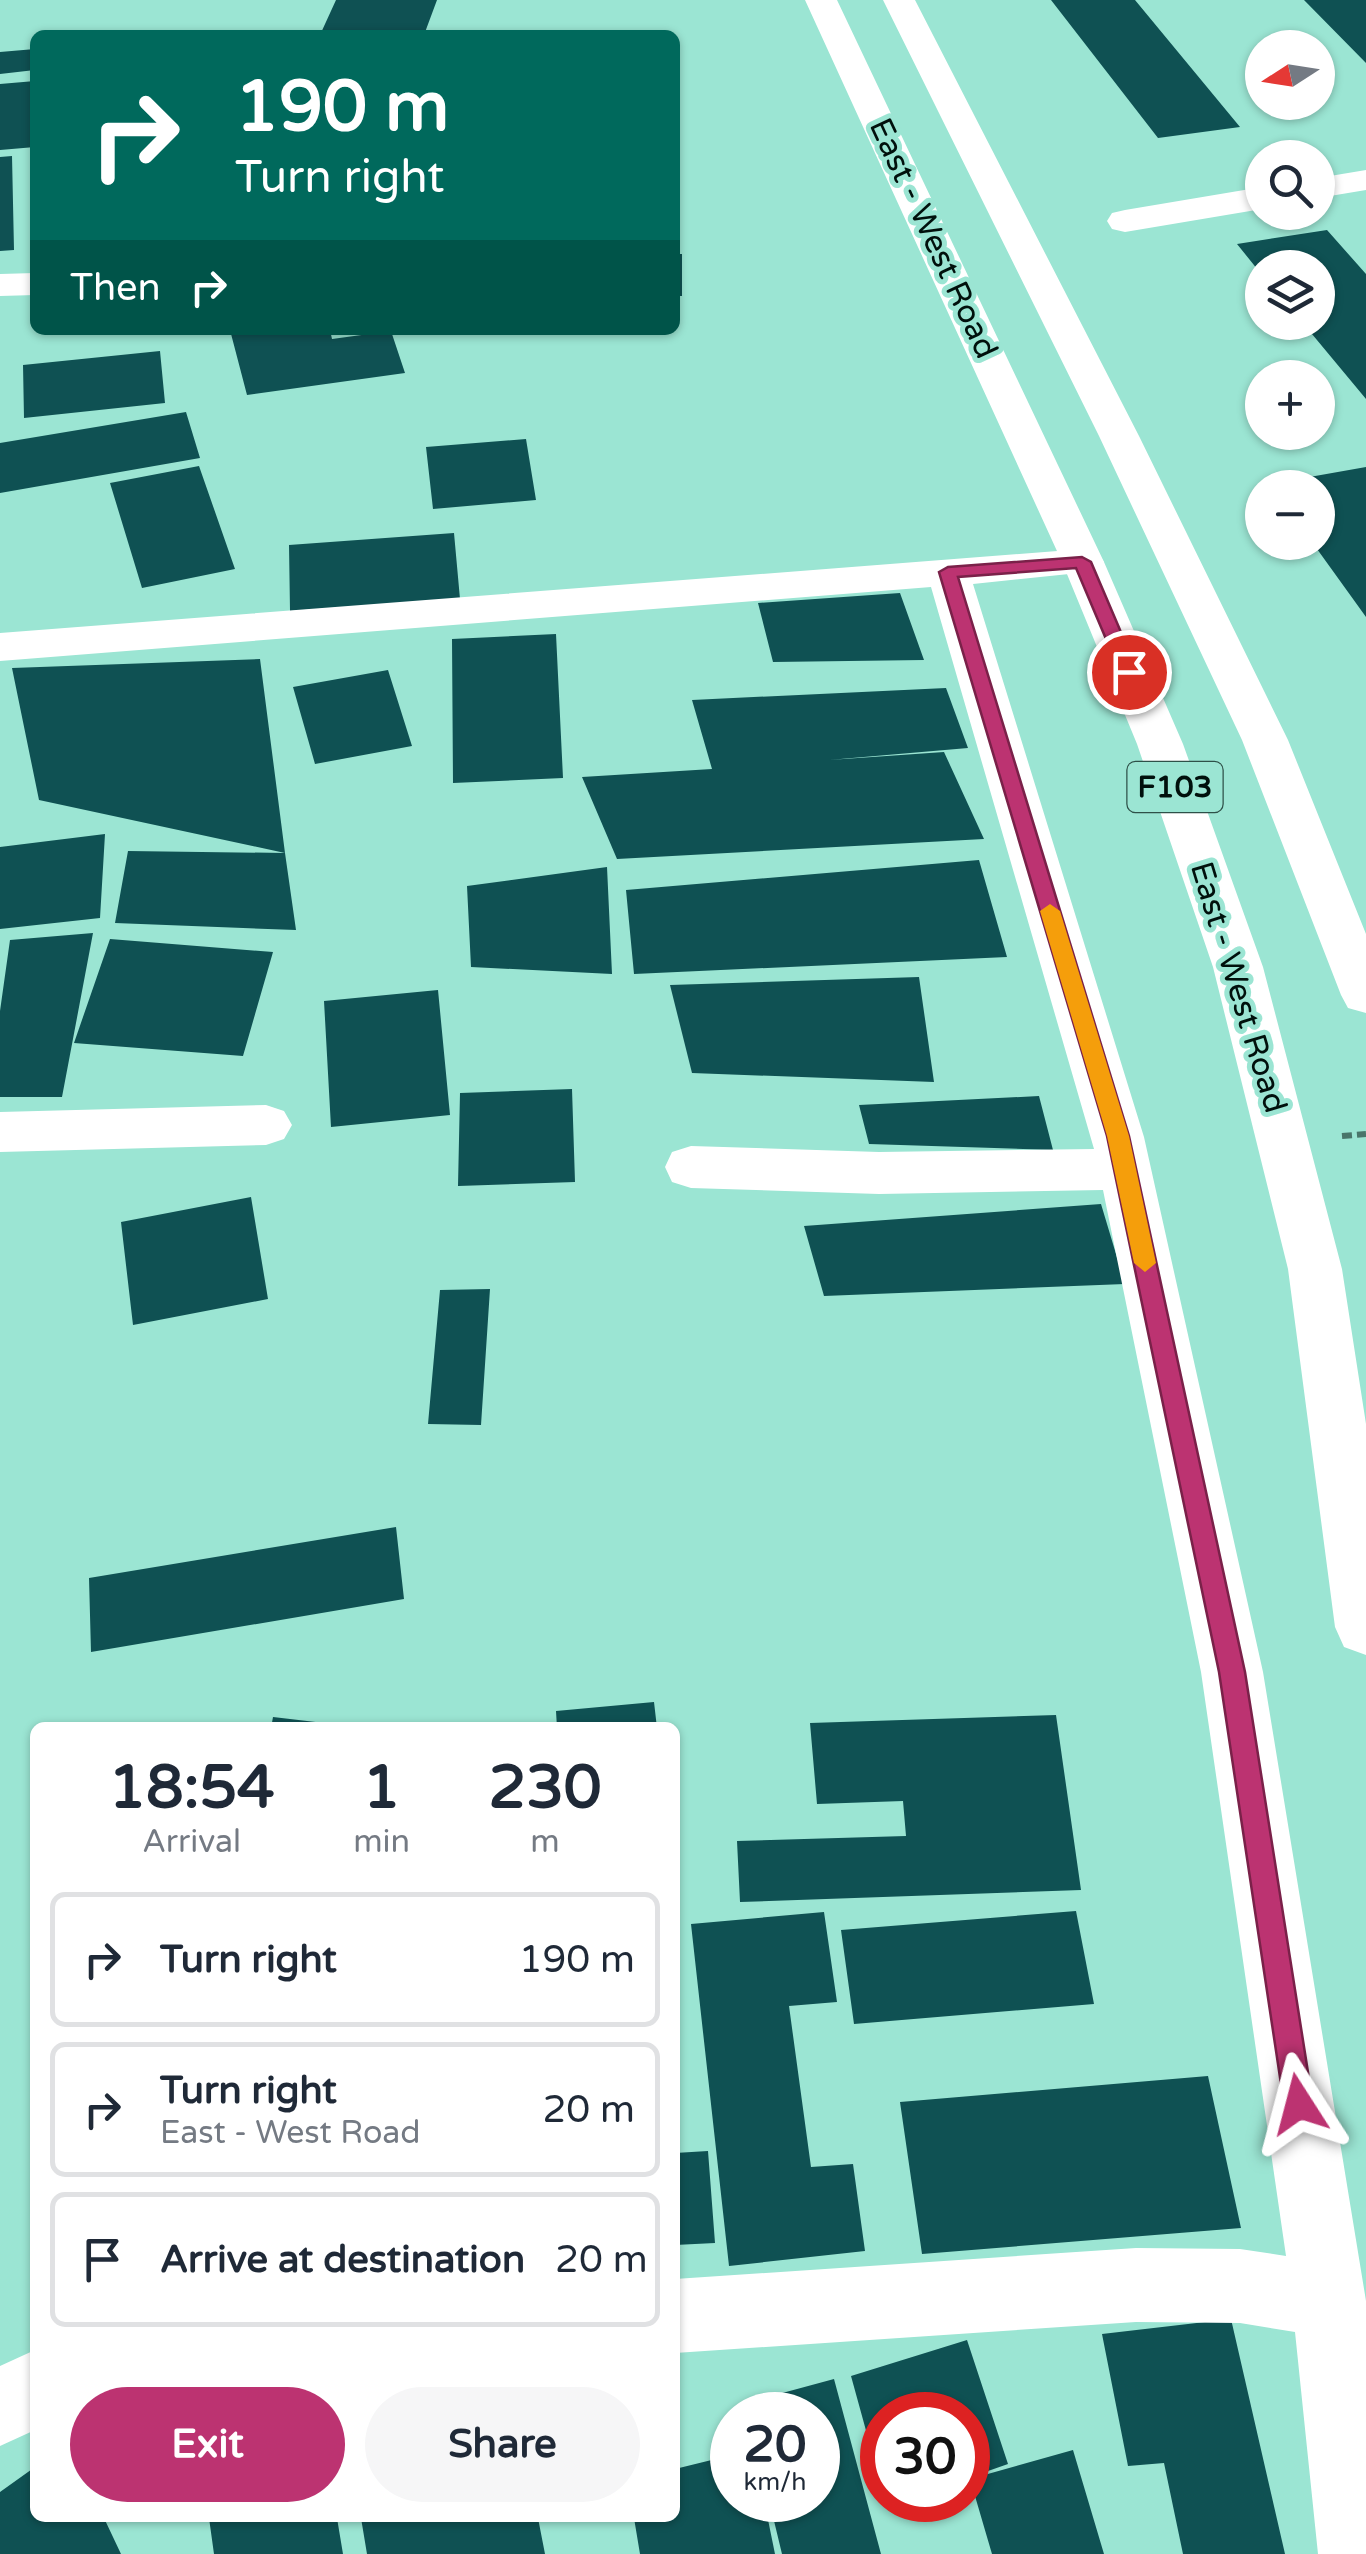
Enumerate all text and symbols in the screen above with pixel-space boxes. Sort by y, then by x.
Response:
north arrow [1245,30,1335,120]
map controls [1245,30,1335,560]
text: 190 m [235,66,449,150]
icon: right [70,70,200,200]
street label: East - West Road [861,112,1005,365]
button: search [1245,140,1335,230]
text: Turn right [235,151,444,205]
button: layers [1245,250,1335,340]
icon: right [181,260,236,315]
text: Then [70,265,161,311]
button: + [1245,360,1335,450]
button: − [1245,470,1335,560]
pin [1087,630,1172,715]
icon: arrive [1102,645,1157,700]
road number: F103 [1128,762,1222,812]
street label: East - West Road [1182,857,1294,1117]
text: 18:54 [108,1752,275,1824]
text: 1 [363,1752,400,1824]
text: 230 [488,1752,602,1824]
text: Arrival [142,1823,241,1861]
text: min [353,1823,410,1861]
text: m [530,1823,560,1861]
icon: right [75,1932,130,1987]
text: Turn right [160,1937,337,1983]
text: 190 m [519,1937,635,1983]
position arrow [1247,2052,1351,2156]
text: Turn right [160,2068,337,2114]
icon: right [75,2082,130,2137]
text: 20 m [543,2087,635,2133]
text: East - West Road [160,2114,421,2152]
icon: arrive [75,2232,130,2287]
text: Arrive at destination [160,2237,525,2283]
text: 20 m [555,2237,648,2283]
button: Exit [70,2387,345,2502]
button: Share [365,2387,640,2502]
speed limit sign: 30 [860,2392,990,2522]
text: 20 [744,2415,806,2475]
text: km/h [744,2467,806,2497]

